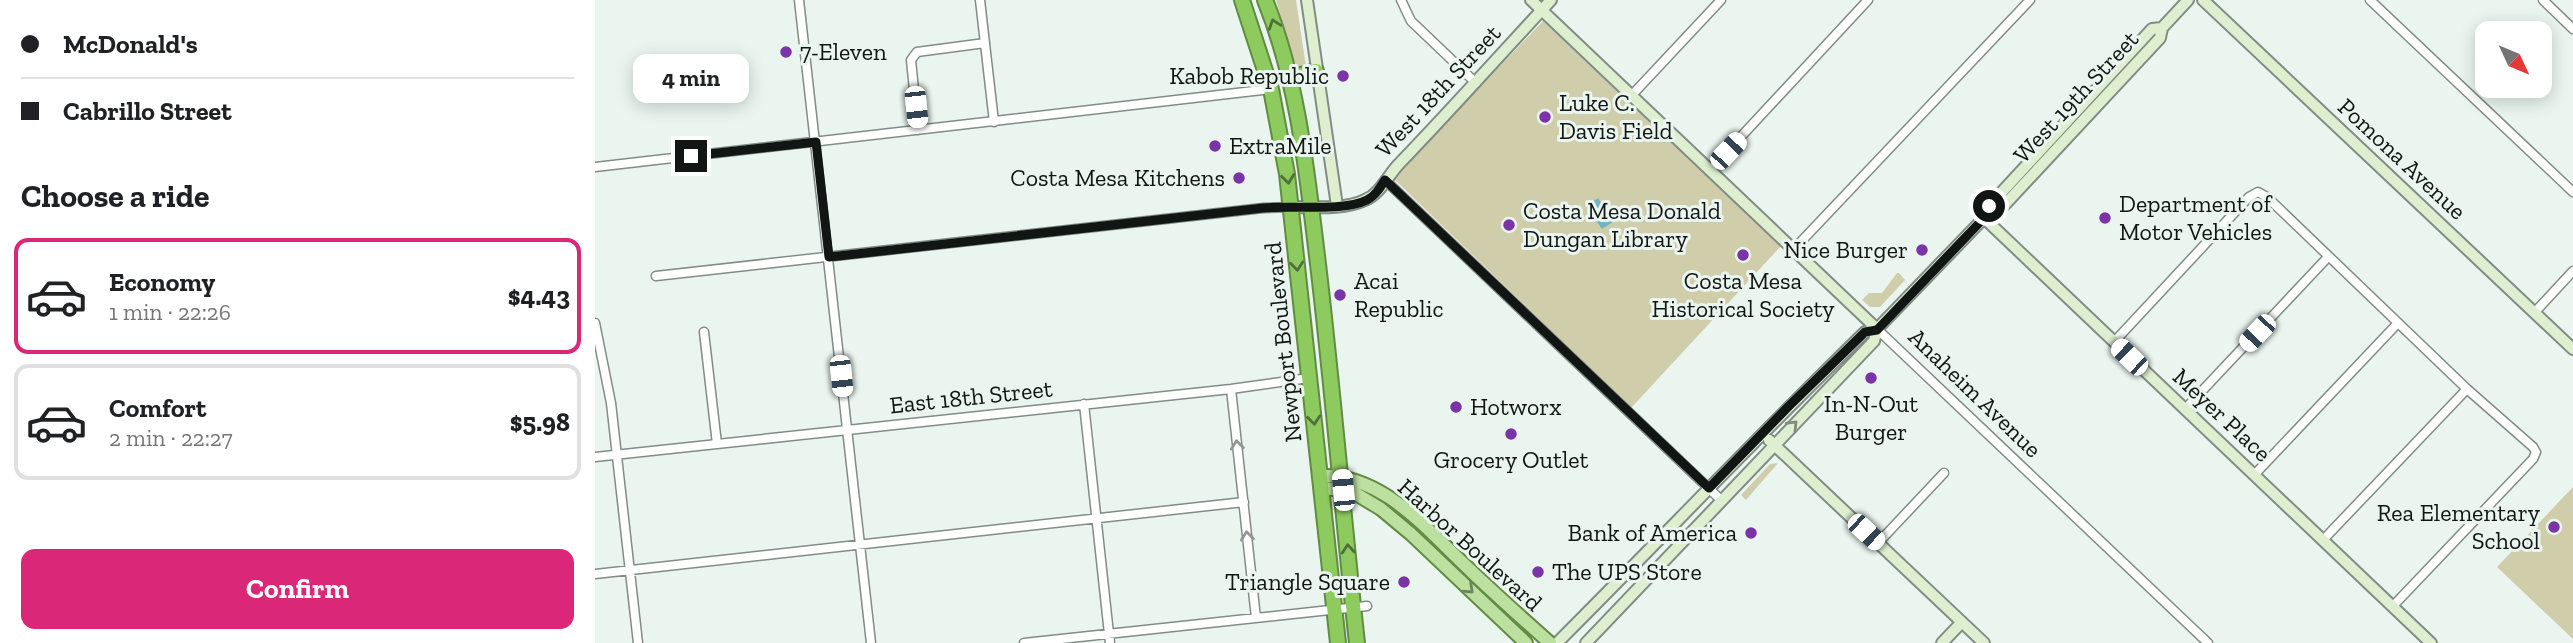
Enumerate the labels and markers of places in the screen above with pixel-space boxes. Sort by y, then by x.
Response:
place label: 7-Eleven [800,37,887,66]
marker: 7-Eleven [778,44,794,60]
place label: Kabob Republic [1169,61,1329,90]
marker: Kabob Republic [1335,68,1351,84]
place label: Luke C. Davis Field [1559,88,1673,145]
marker: Luke C. Davis Field [1537,109,1553,125]
place label: ExtraMile [1229,131,1332,160]
marker: ExtraMile [1207,138,1223,154]
place label: Costa Mesa Kitchens [1010,163,1225,192]
marker: Costa Mesa Kitchens [1231,170,1247,186]
place label: Department of Motor Vehicles [2119,189,2273,246]
place label: Costa Mesa Donald Dungan Library [1523,196,1721,253]
marker: Department of Motor Vehicles [2097,210,2113,226]
marker: Costa Mesa Donald Dungan Library [1501,217,1517,233]
place label: Nice Burger [1784,235,1908,264]
marker: Nice Burger [1914,242,1930,258]
marker: Costa Mesa Historical Society [1735,247,1751,263]
place label: Acai Republic [1354,266,1443,323]
place label: Costa Mesa Historical Society [1651,266,1835,323]
marker: Acai Republic [1332,287,1348,303]
marker: In-N-Out Burger [1863,370,1879,386]
place label: In-N-Out Burger [1824,389,1918,446]
place label: Hotworx [1470,392,1562,421]
marker: Hotworx [1448,399,1464,415]
marker: Grocery Outlet [1503,426,1519,442]
place label: Grocery Outlet [1434,445,1589,474]
place label: Rea Elementary School [2377,498,2541,555]
place label: Bank of America [1568,518,1737,547]
marker: Rea Elementary School [2546,519,2562,535]
marker: Bank of America [1743,525,1759,541]
place label: The UPS Store [1552,557,1702,586]
marker: The UPS Store [1530,564,1546,580]
place label: Triangle Square [1225,567,1390,596]
marker: Triangle Square [1396,574,1412,590]

